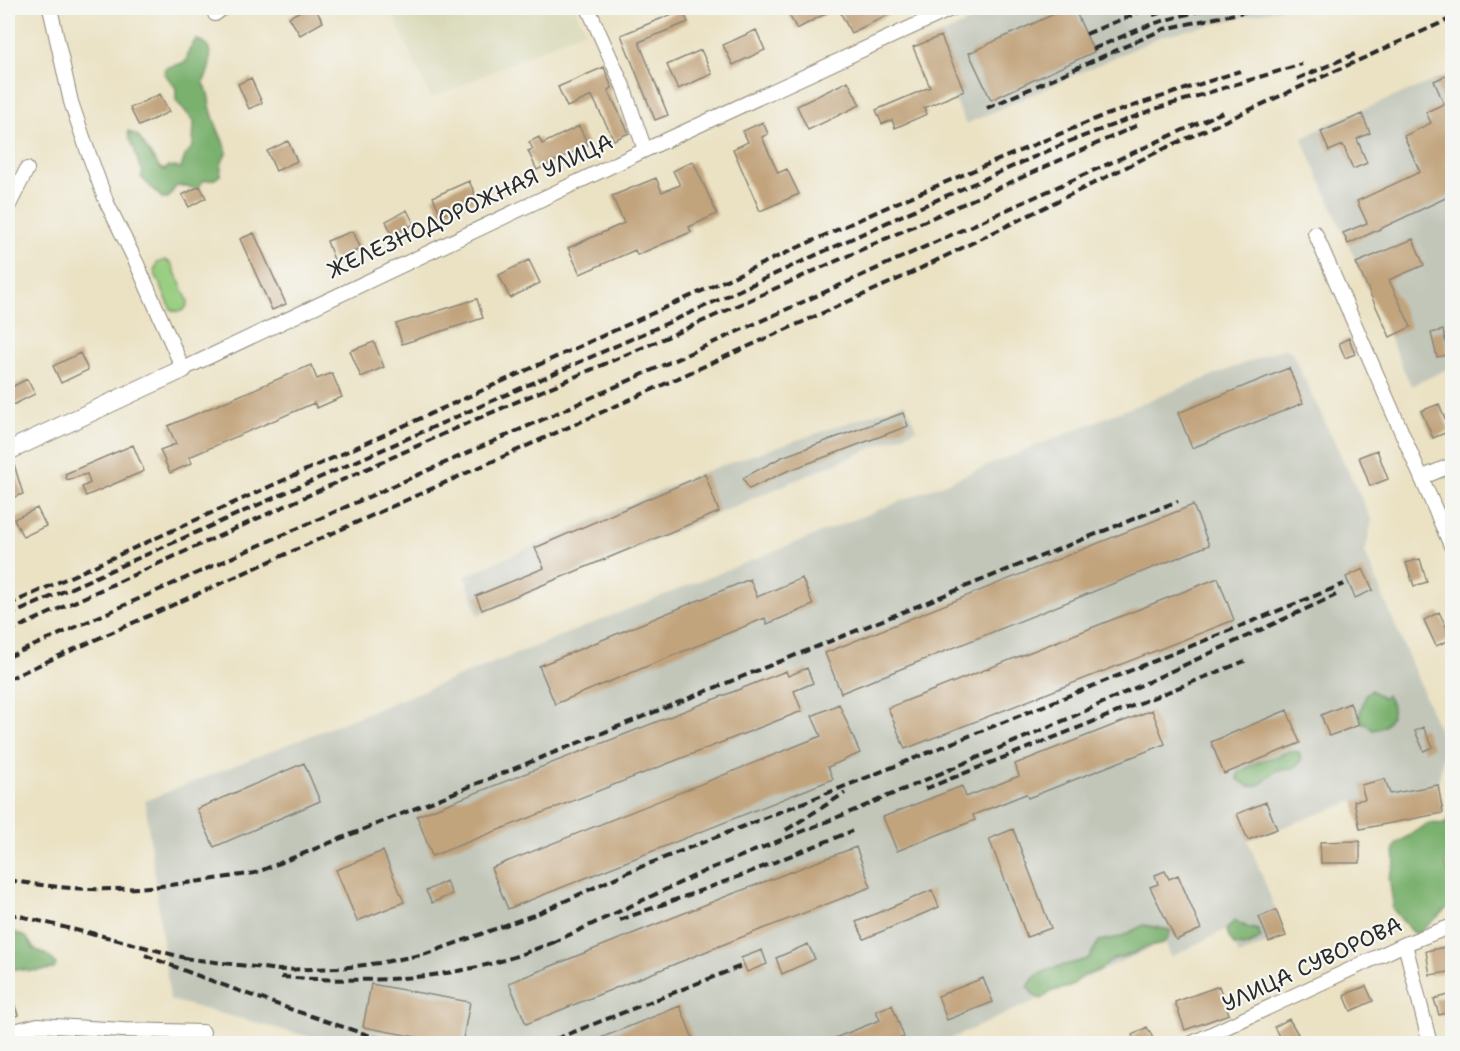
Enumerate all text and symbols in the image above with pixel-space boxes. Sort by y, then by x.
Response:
street label: ЖЕЛЕЗНОДОРОЖНАЯ УЛИЦА [322,127,618,285]
street label: УЛИЦА СУВОРОВА [1217,910,1407,1018]

